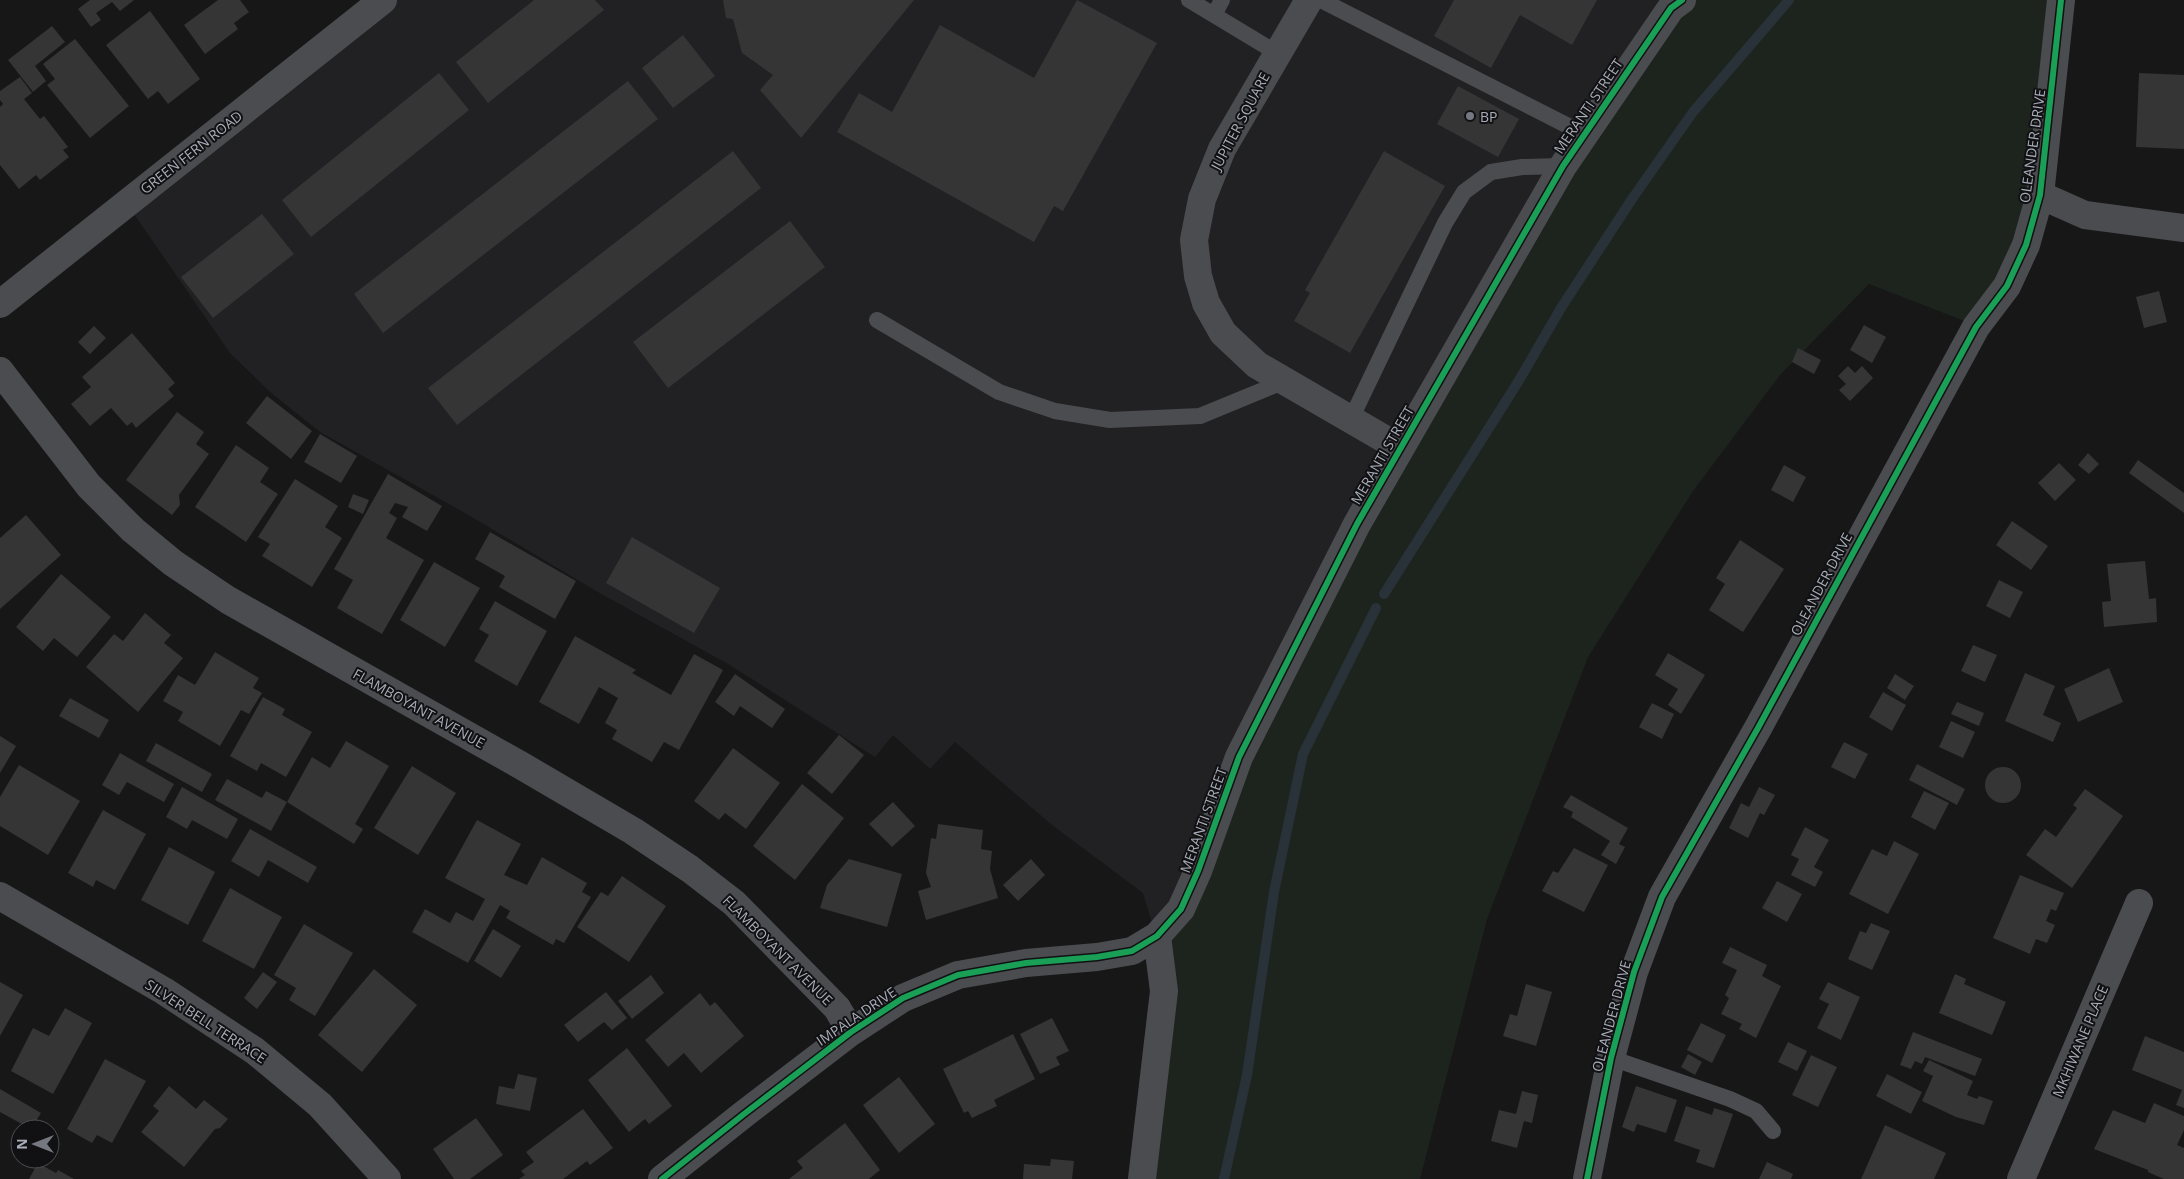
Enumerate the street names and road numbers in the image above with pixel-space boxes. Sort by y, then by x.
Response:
street label: MERANTI STREET [1549,54,1627,157]
street label: JUPITER SQUARE [1205,69,1274,175]
street label: OLEANDER DRIVE [2015,88,2049,204]
street label: GREEN FERN ROAD [136,106,246,198]
street label: MERANTI STREET [1346,402,1418,508]
street label: OLEANDER DRIVE [1786,529,1856,639]
street label: FLAMBOYANT AVENUE [350,664,488,752]
street label: MERANTI STREET [1175,764,1231,875]
street label: FLAMBOYANT AVENUE [719,891,837,1009]
street label: OLEANDER DRIVE [1587,958,1635,1074]
street label: SILVER BELL TERRACE [142,975,270,1067]
street label: IMPALA DRIVE [812,982,900,1050]
street label: MKHIWANE PLACE [2048,982,2112,1100]

